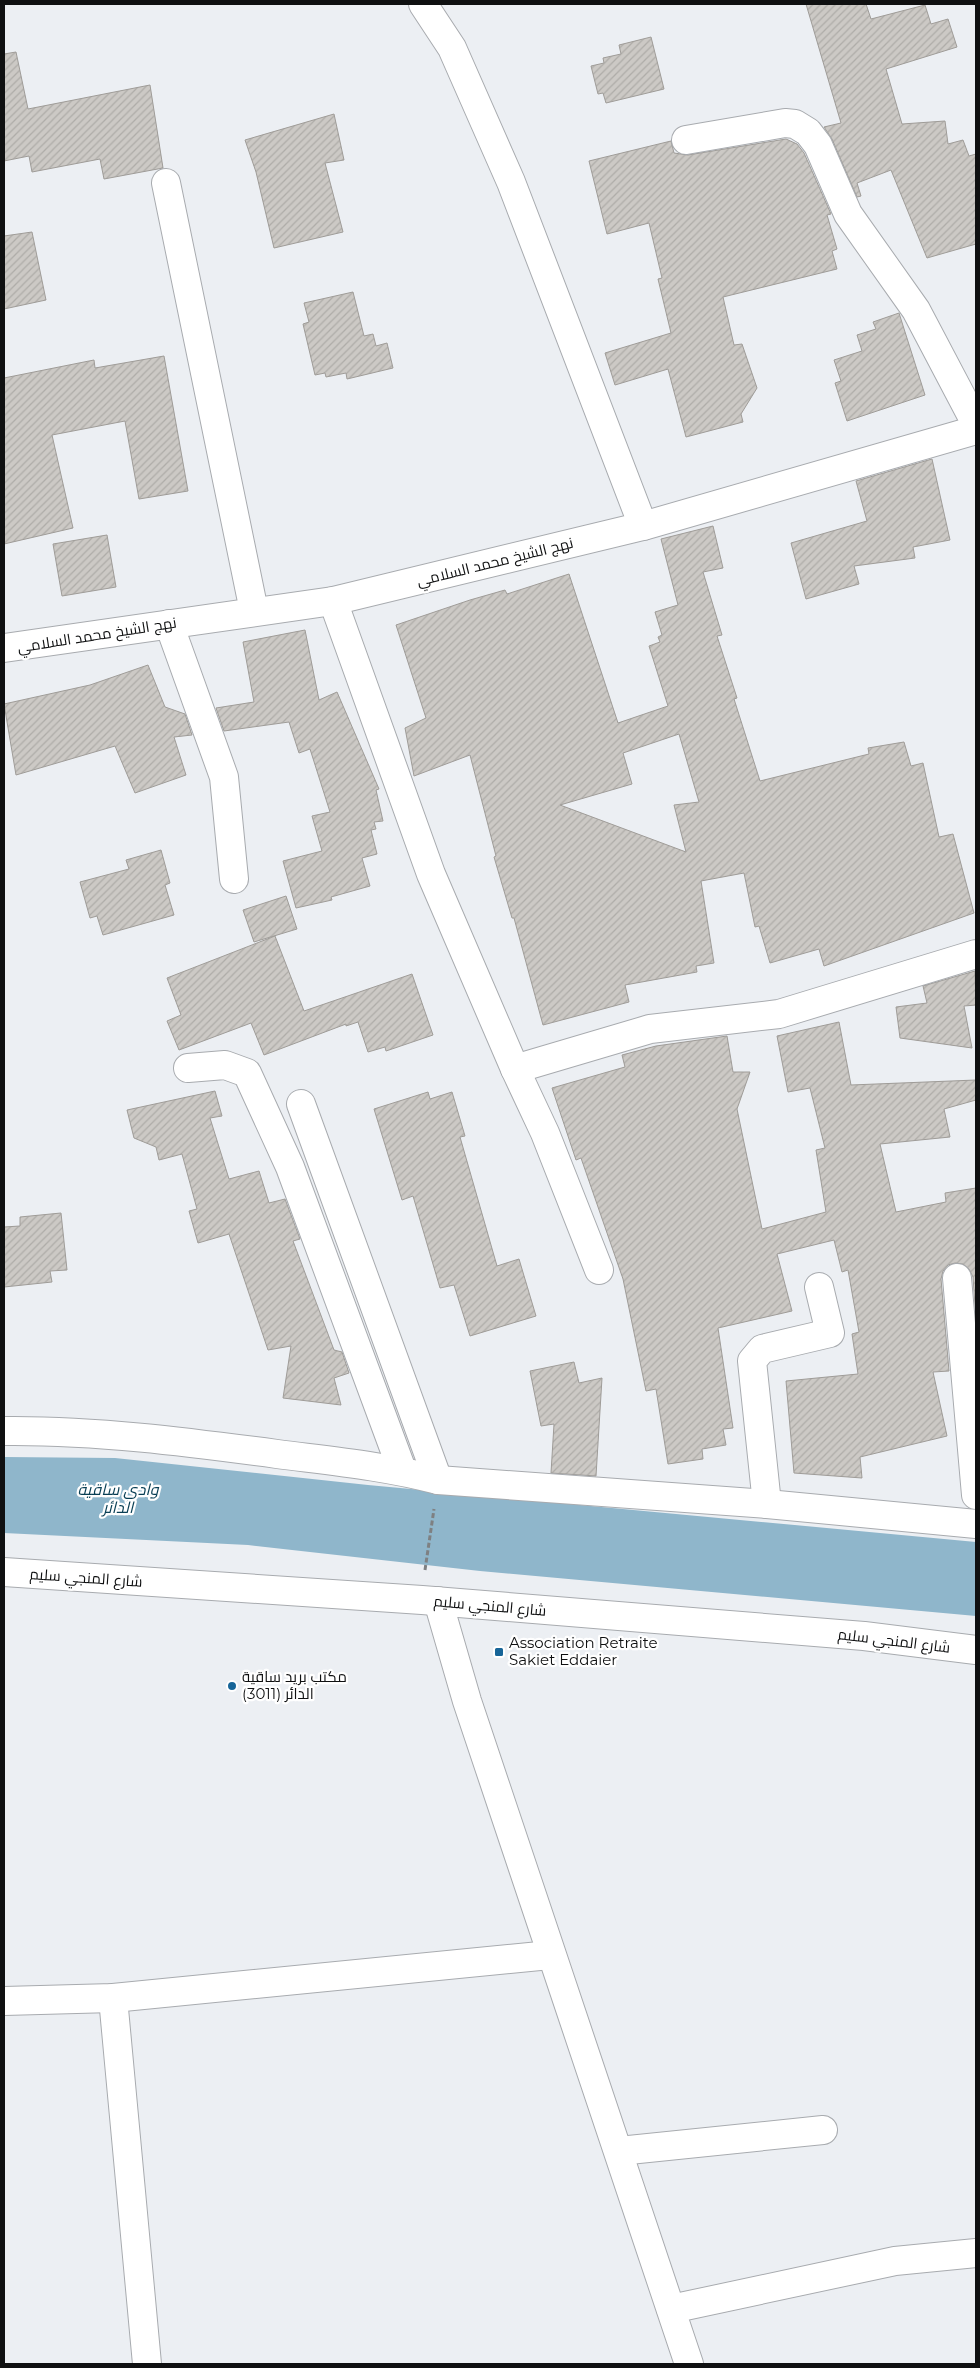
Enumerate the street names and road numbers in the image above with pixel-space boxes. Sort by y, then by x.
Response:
street label: نهج الشيخ محمد السلامي [415,533,576,593]
street label: نهج الشيخ محمد السلامي [16,613,178,659]
street label: شارع المنجي سليم [29,1564,143,1594]
street label: شارع المنجي سليم [433,1591,547,1623]
street label: شارع المنجي سليم [836,1624,951,1660]

